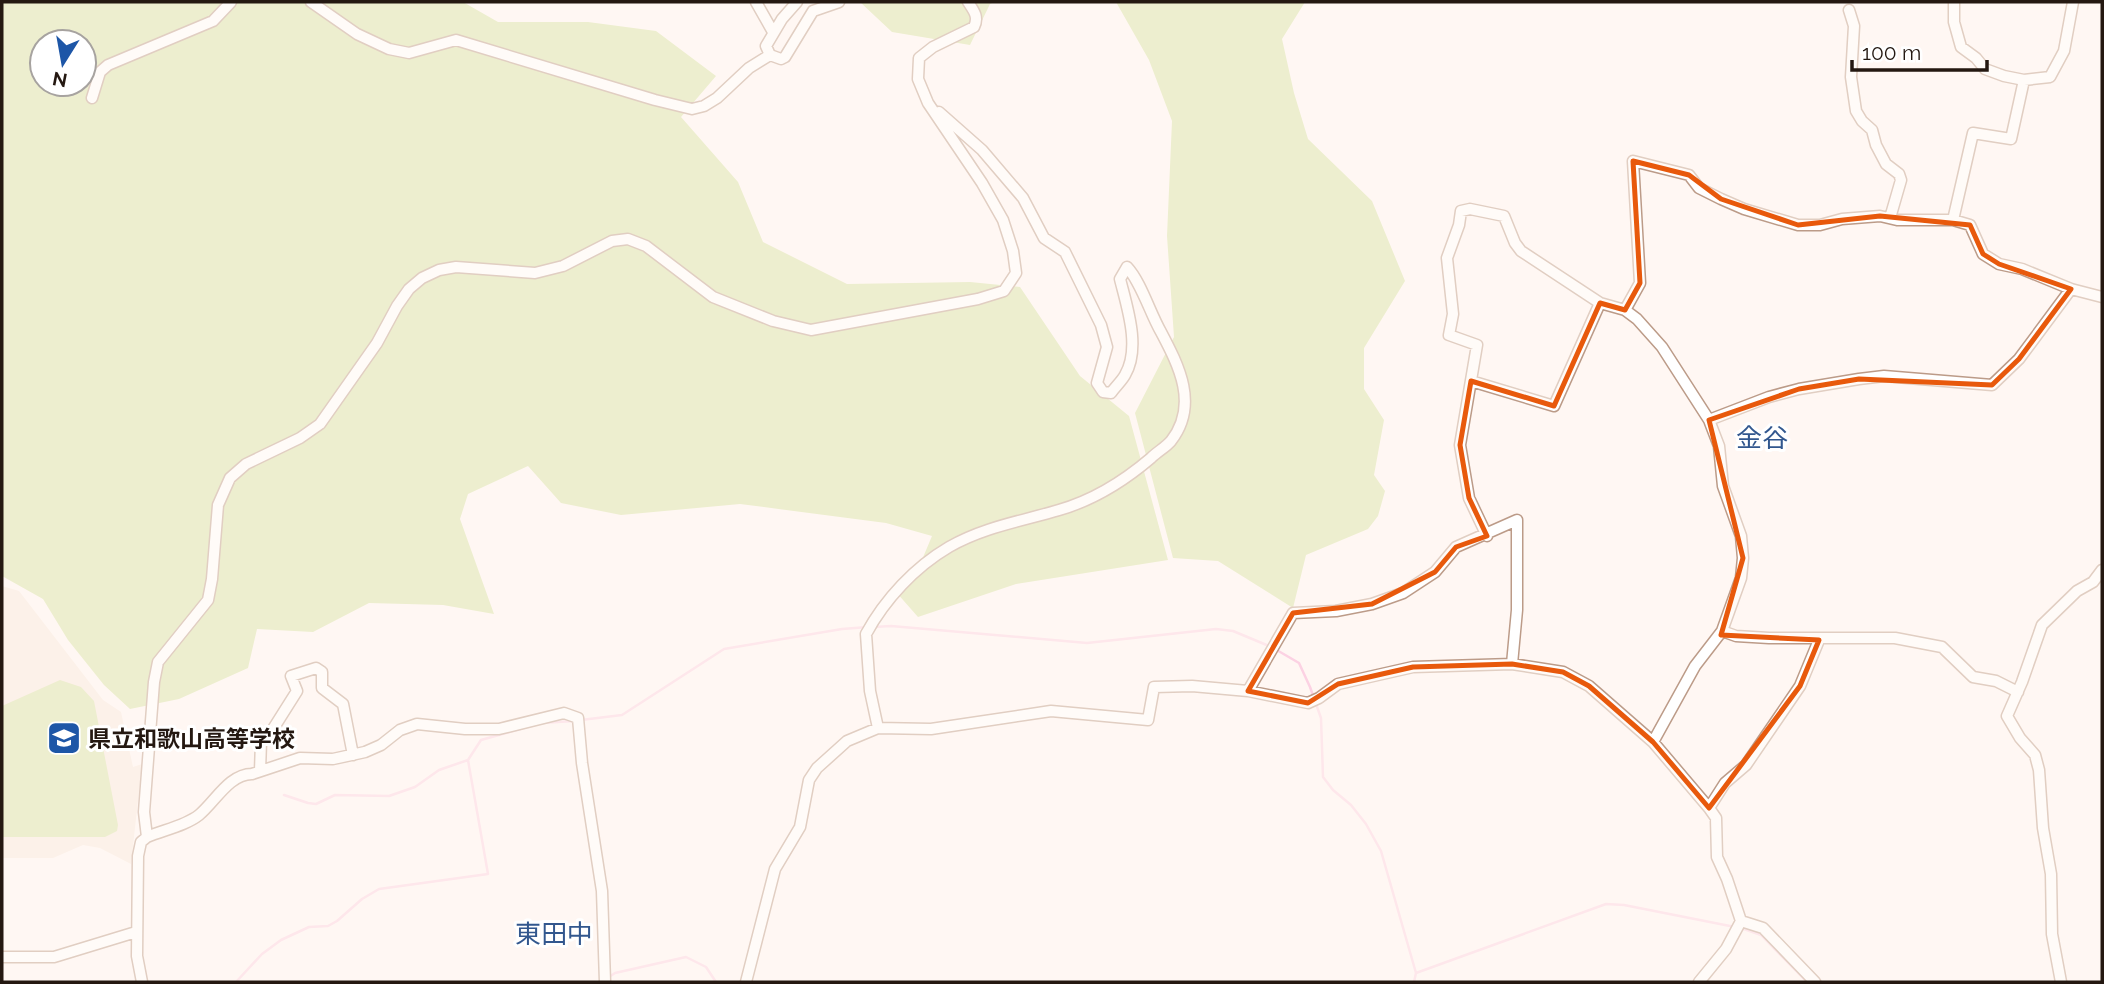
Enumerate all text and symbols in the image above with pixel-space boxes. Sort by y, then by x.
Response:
north arrow [28,28,98,98]
scale bar [1852,28,1987,72]
text: 100 m [1862,40,1921,65]
text: N [51,68,69,92]
district label: 金谷 [1736,423,1788,453]
school or university icon: 県立和歌山高等学校 [45,719,83,757]
place label: 県立和歌山高等学校 [88,725,295,752]
district label: 東田中 [515,919,593,949]

